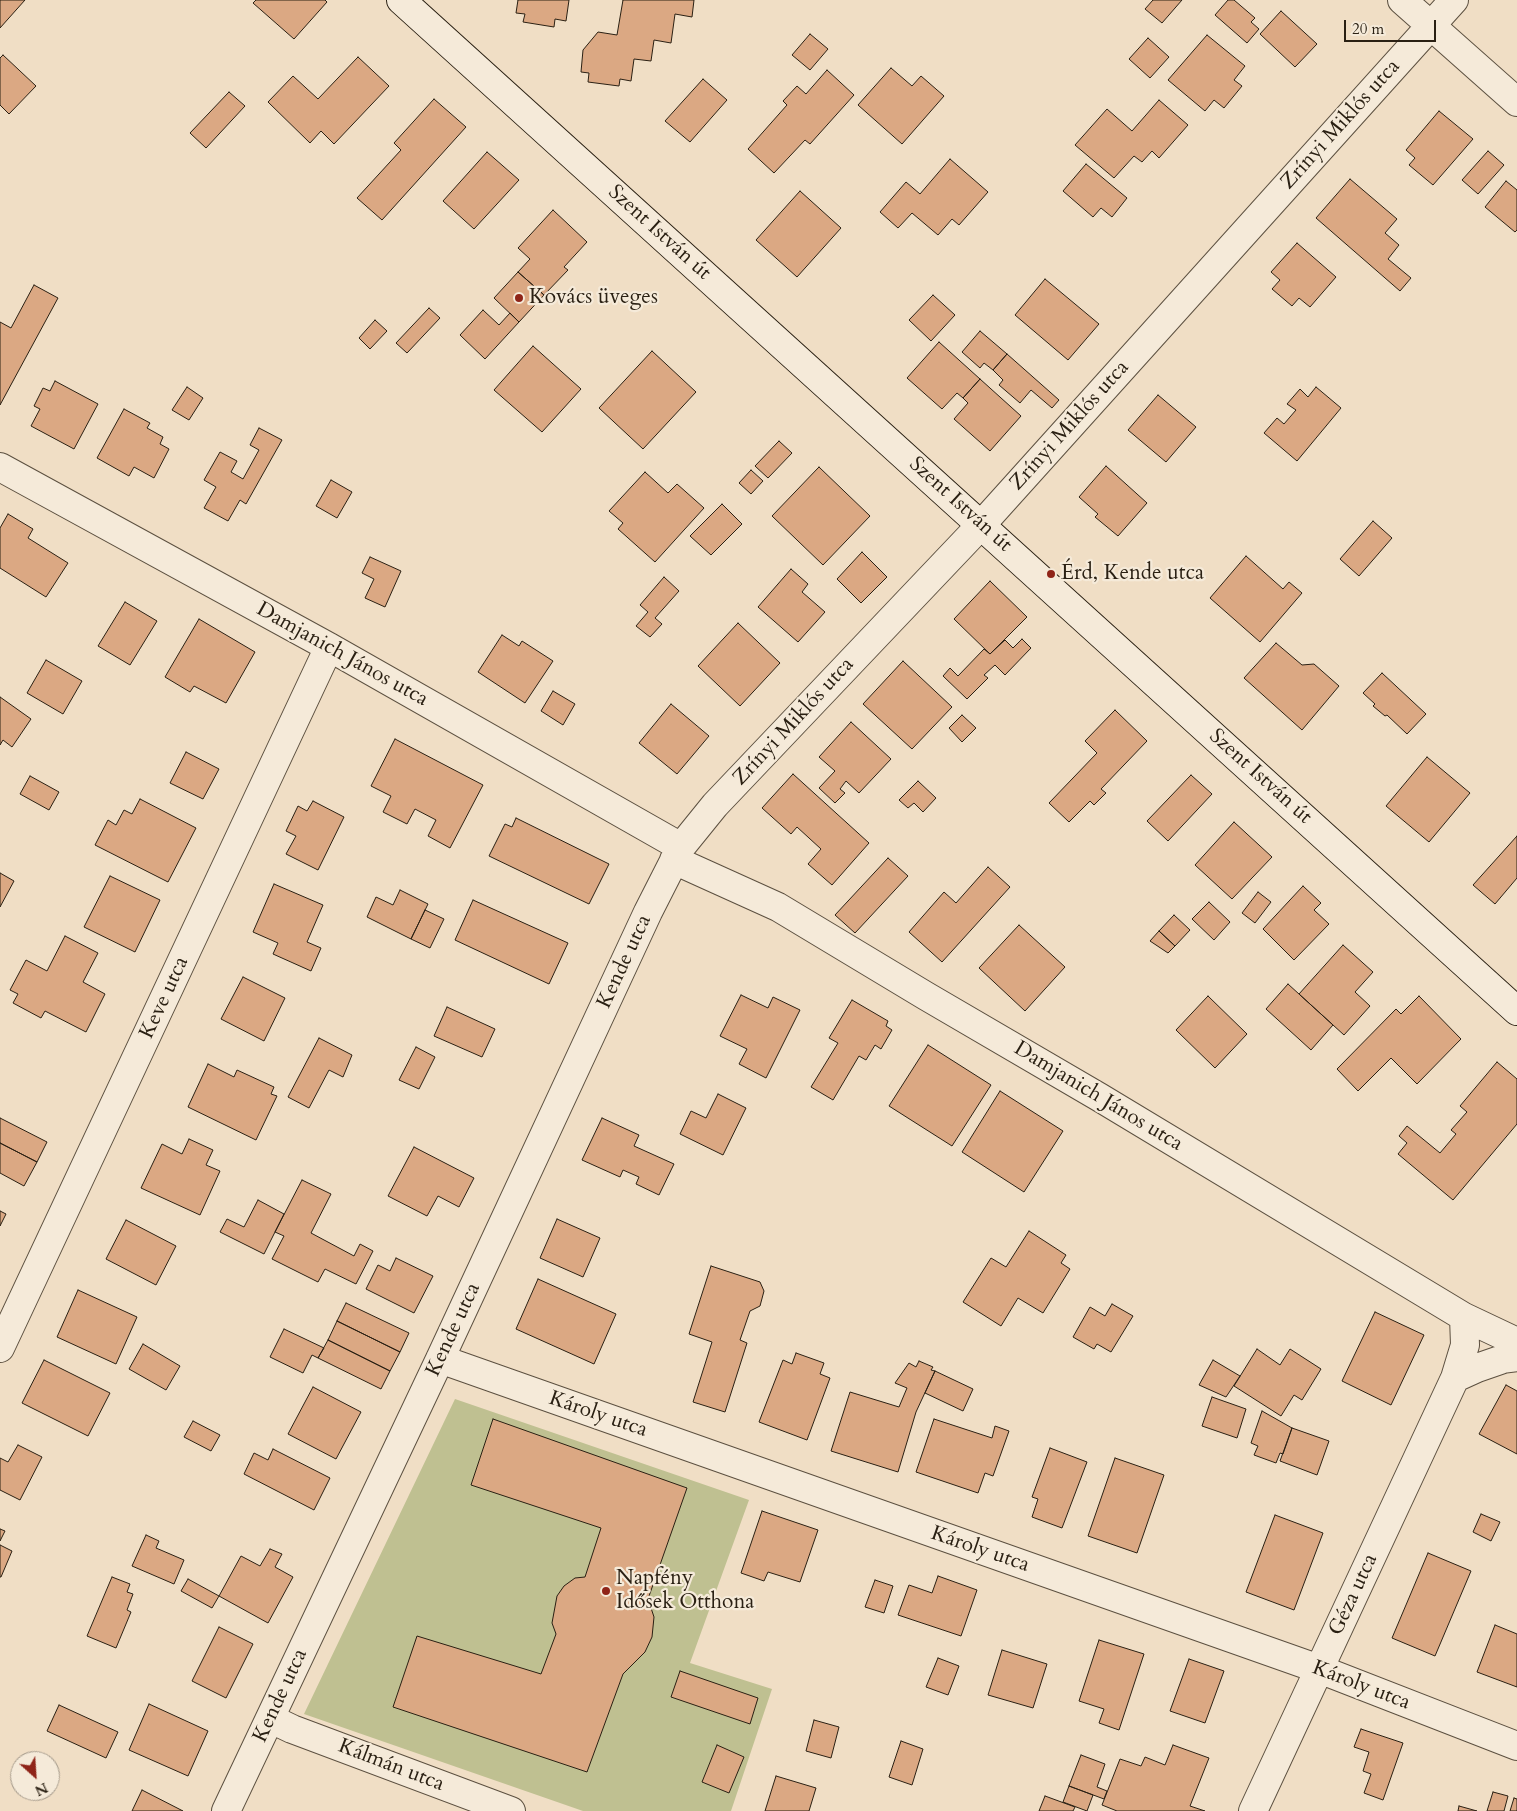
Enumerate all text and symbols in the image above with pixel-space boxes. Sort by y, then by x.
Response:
scale bar [1347,10,1440,42]
text: 20 m [1352,19,1384,39]
street label: Zrínyi Miklós utca [1276,55,1406,195]
street label: Szent István út [602,180,716,286]
place label: Kovács üveges [529,285,658,311]
marker: Kovács üveges [513,292,525,304]
street label: Zrínyi Miklós utca [1005,356,1135,496]
street label: Szent István út [903,452,1017,558]
place label: Érd, Kende utca [1061,561,1204,587]
marker: Érd, Kende utca [1045,568,1057,580]
street label: Damjanich János utca [252,597,432,713]
street label: Zrínyi Miklós utca [728,653,860,791]
street label: Szent István út [1203,724,1317,830]
street label: Kende utca [592,911,658,1013]
street label: Keve utca [135,953,195,1043]
street label: Damjanich János utca [1009,1037,1187,1157]
street label: Kende utca [421,1279,487,1381]
street label: Károly utca [545,1386,651,1444]
street label: Károly utca [927,1521,1033,1579]
street label: Géza utca [1324,1550,1384,1640]
place label: Napfény Idősek Otthona [616,1566,754,1616]
marker: Napfény Idősek Otthona [600,1585,612,1597]
street label: Kende utca [248,1645,314,1747]
street label: Károly utca [1309,1656,1413,1716]
street label: Kálmán utca [335,1734,447,1798]
north arrow [10,1751,60,1801]
text: N [32,1778,51,1800]

